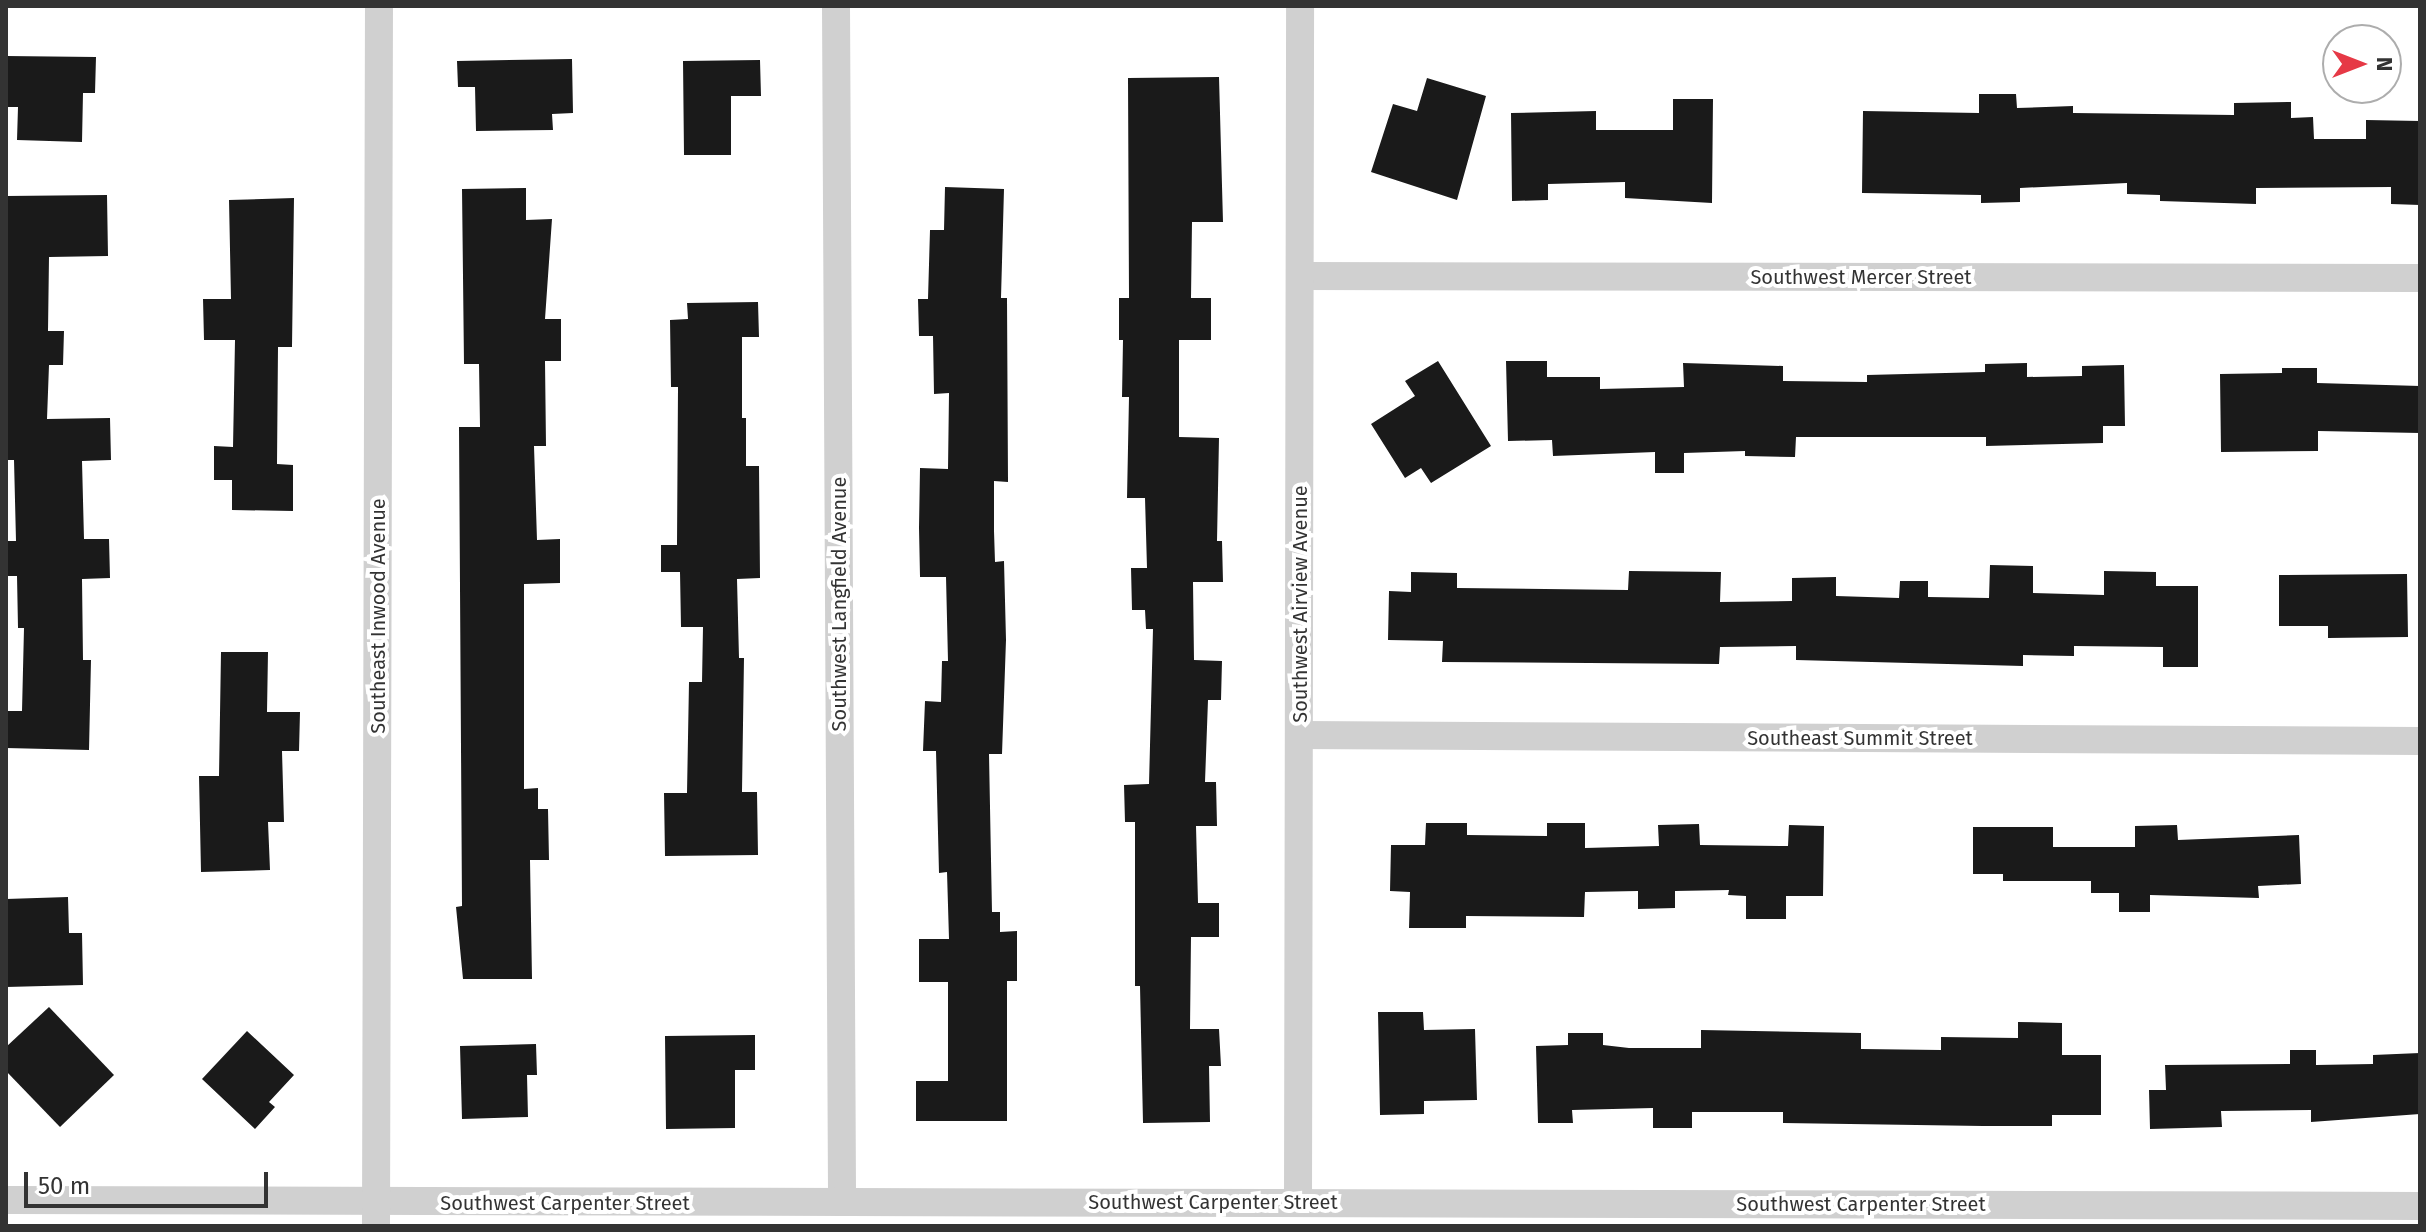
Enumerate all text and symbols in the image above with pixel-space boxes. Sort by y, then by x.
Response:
north arrow [2322,24,2402,104]
text: N [2371,57,2398,71]
street label: Southwest Mercer Street [1750,265,1972,289]
street label: Southwest Langfield Avenue [827,477,851,731]
street label: Southwest Airview Avenue [1288,485,1312,723]
street label: Southeast Inwood Avenue [366,498,390,734]
street label: Southeast Summit Street [1747,726,1973,750]
scale bar [28,1156,272,1206]
text: 50 m [38,1172,90,1200]
street label: Southwest Carpenter Street [1088,1190,1338,1214]
street label: Southwest Carpenter Street [440,1191,690,1215]
street label: Southwest Carpenter Street [1736,1192,1986,1216]

